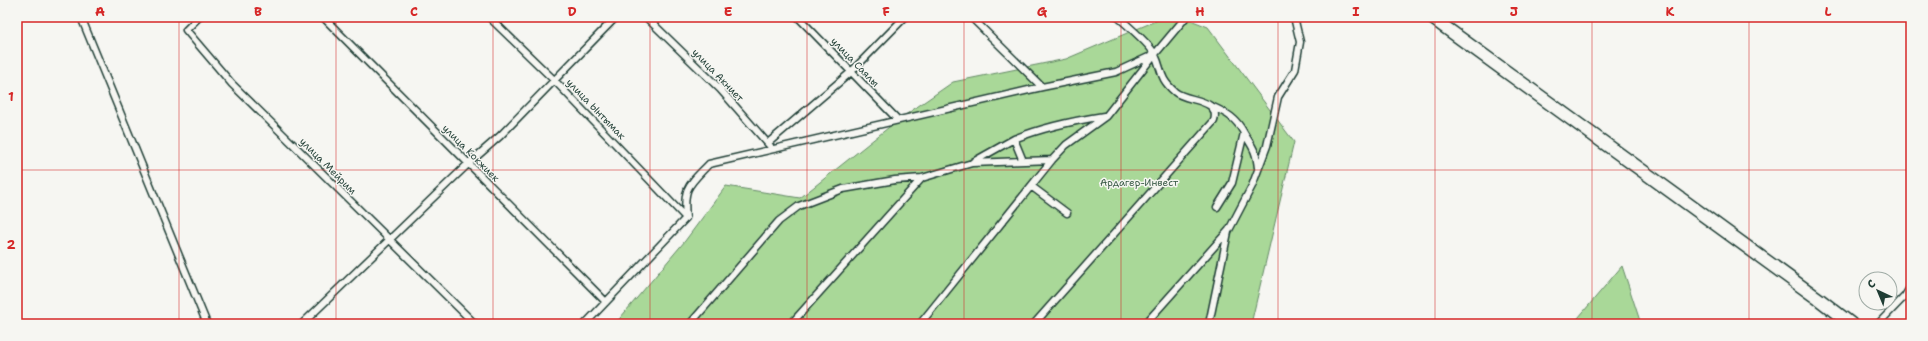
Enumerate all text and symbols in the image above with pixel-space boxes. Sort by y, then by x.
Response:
text: A [95,3,105,20]
text: B [254,3,262,20]
text: C [410,3,418,20]
text: D [567,3,577,20]
text: E [724,3,733,20]
text: F [882,3,890,20]
text: G [1037,3,1048,20]
text: H [1195,3,1205,20]
text: I [1352,3,1360,20]
text: J [1510,3,1518,20]
text: K [1666,3,1675,20]
text: L [1824,3,1832,20]
street label: улица Саялы [828,34,882,90]
street label: улица Акниет [689,46,747,105]
street label: улица Ынтымак [564,76,629,143]
text: 1 [8,88,14,105]
street label: улица Кокжиек [440,122,503,185]
street label: улица Мейрим [297,135,359,197]
park label: Ардагер-Инвест [1100,176,1179,189]
text: 2 [6,236,16,253]
north arrow [1858,271,1898,311]
text: С [1864,276,1879,292]

